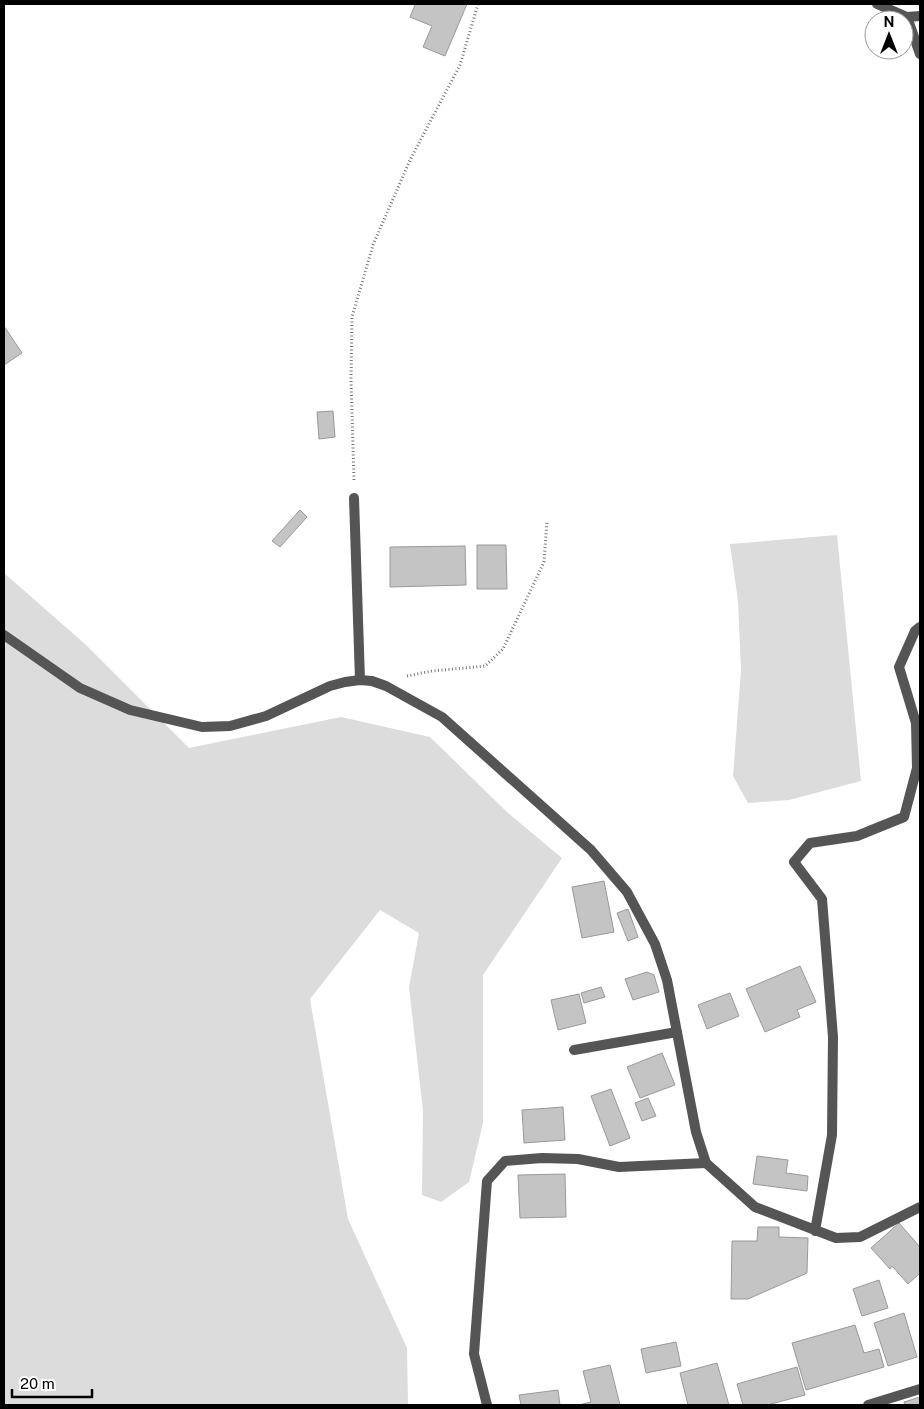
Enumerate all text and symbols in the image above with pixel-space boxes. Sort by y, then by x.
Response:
north arrow [864,10,914,60]
text: N [884,14,894,30]
scale bar [12,1366,92,1398]
text: 20 m [20,1375,55,1392]

